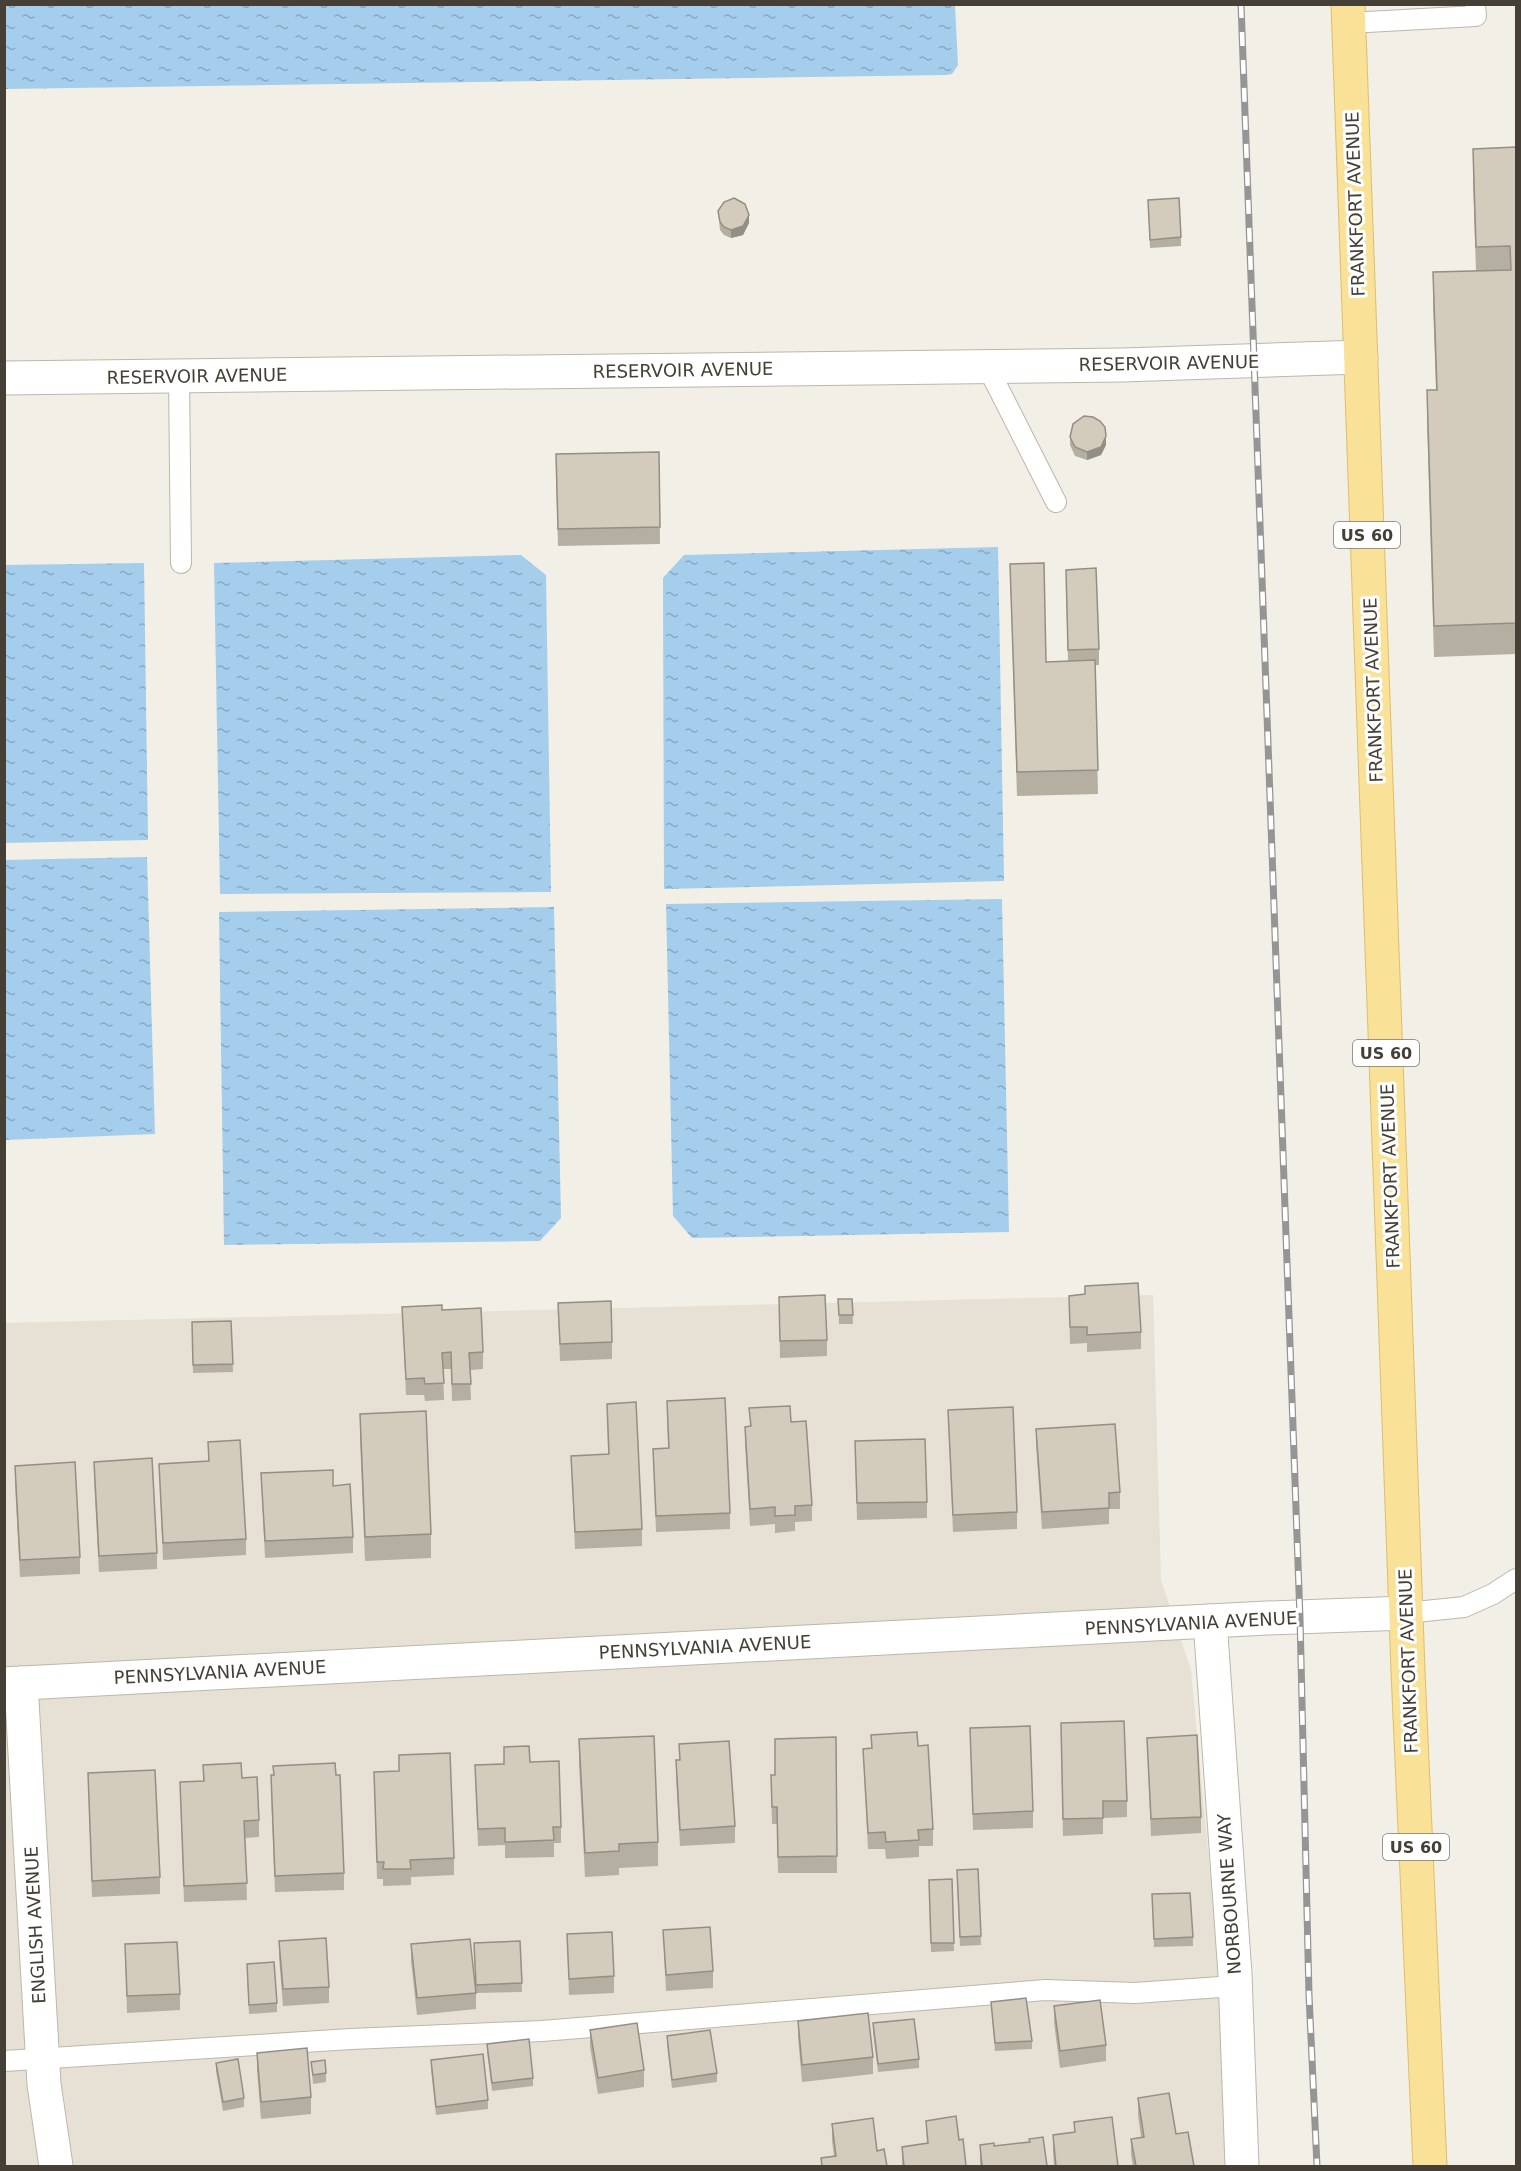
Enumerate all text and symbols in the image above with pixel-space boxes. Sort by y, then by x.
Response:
street label: FRANKFORT AVENUE [1341,111,1369,297]
street label: RESERVOIR AVENUE [1078,351,1260,375]
street label: RESERVOIR AVENUE [592,358,774,382]
street label: RESERVOIR AVENUE [106,364,288,388]
road number: US 60 [1334,522,1400,548]
street label: FRANKFORT AVENUE [1359,597,1387,783]
road number: US 60 [1353,1040,1419,1066]
street label: FRANKFORT AVENUE [1376,1083,1404,1269]
street label: FRANKFORT AVENUE [1394,1568,1422,1754]
street label: PENNSYLVANIA AVENUE [1084,1607,1298,1639]
street label: PENNSYLVANIA AVENUE [598,1631,812,1663]
street label: PENNSYLVANIA AVENUE [113,1656,327,1688]
street label: NORBOURNE WAY [1213,1812,1245,1975]
road number: US 60 [1383,1834,1449,1860]
street label: ENGLISH AVENUE [20,1846,50,2004]

